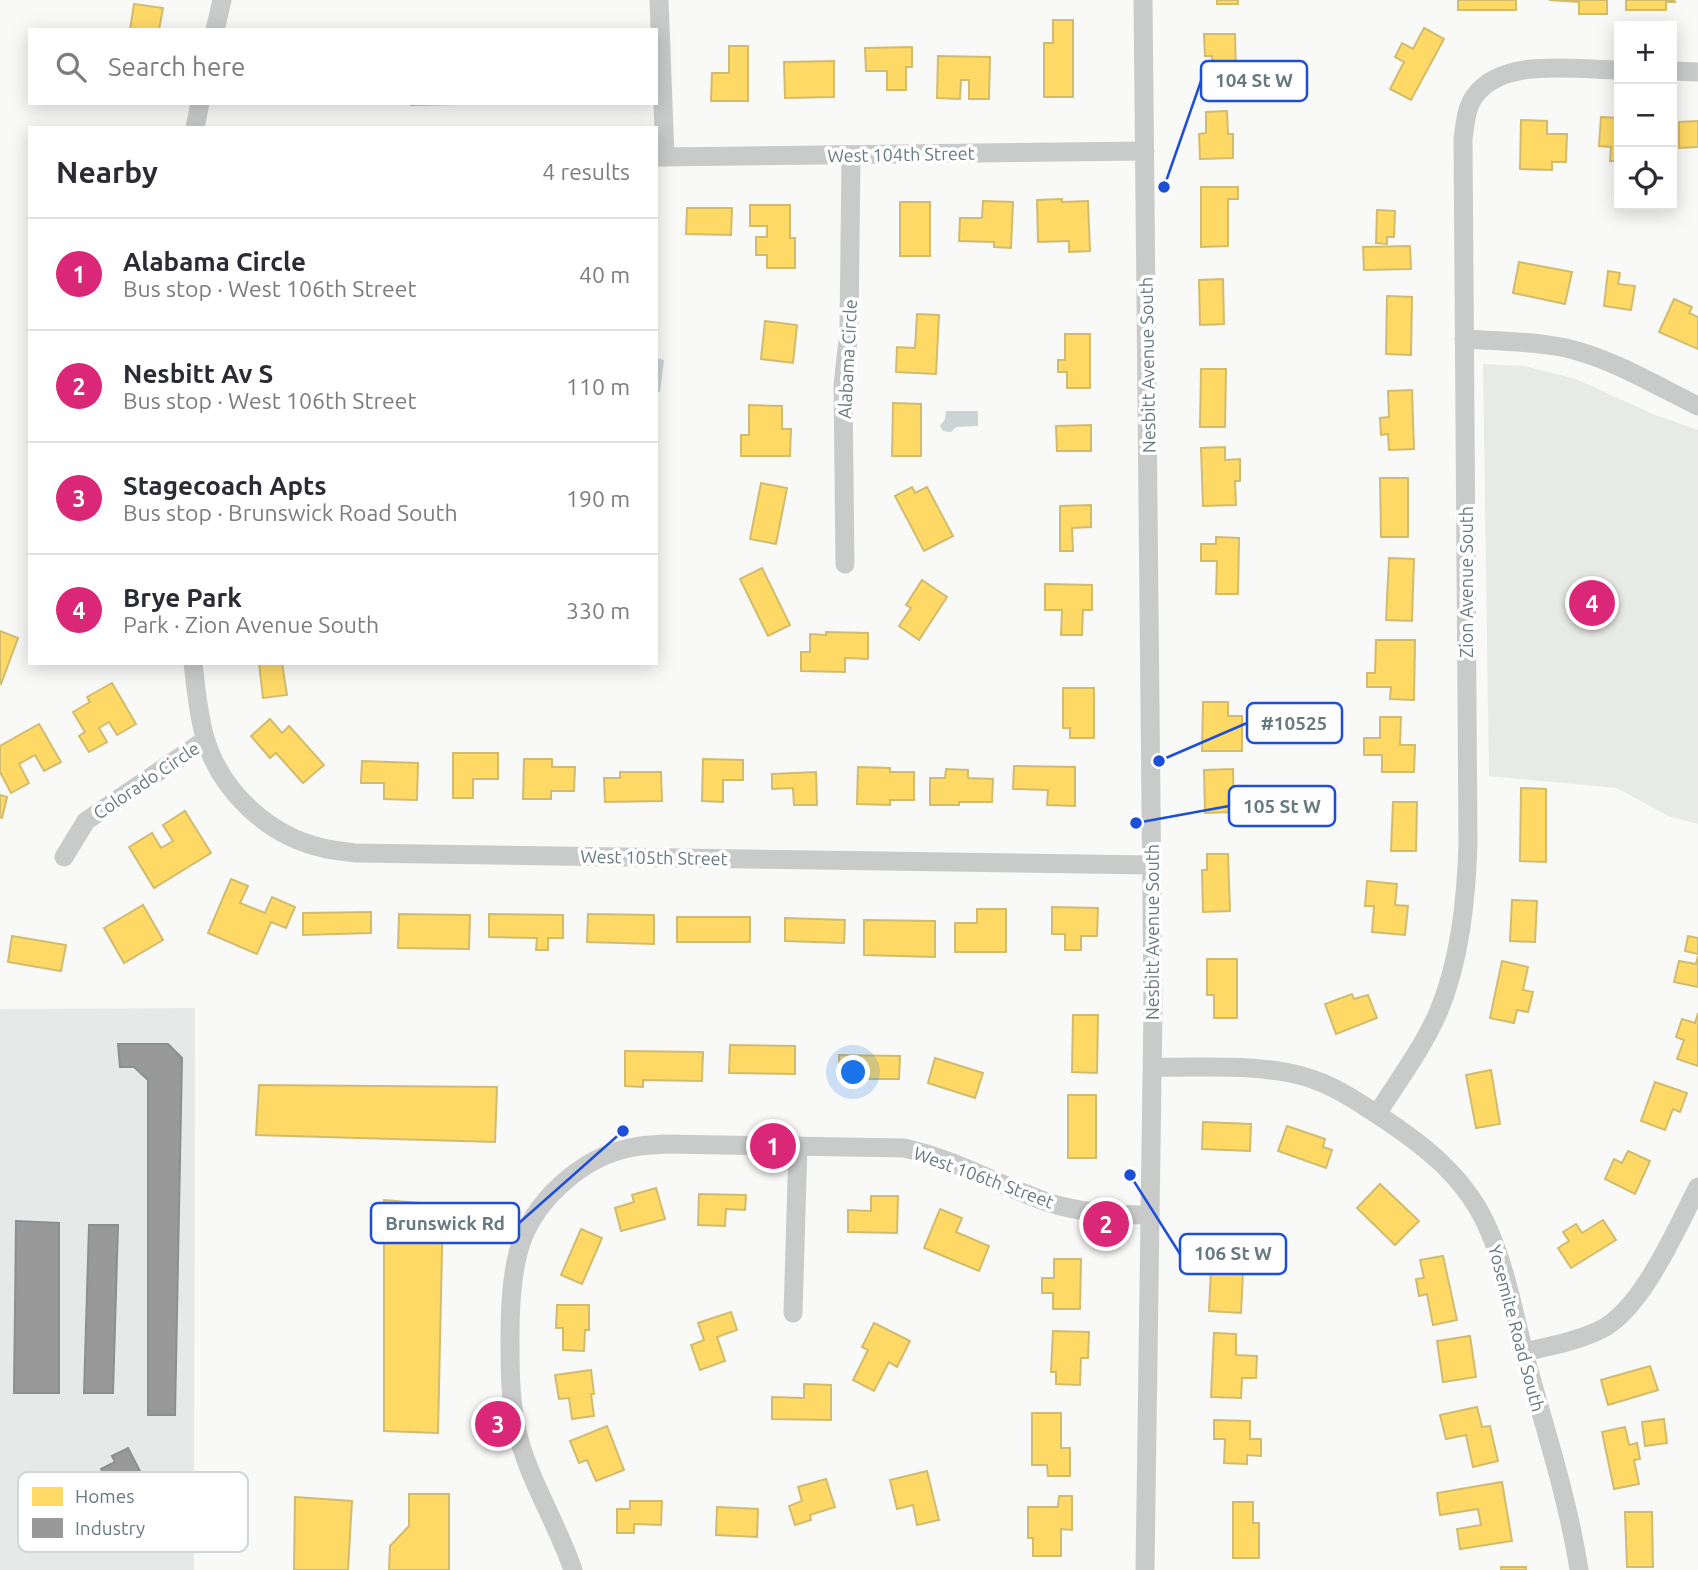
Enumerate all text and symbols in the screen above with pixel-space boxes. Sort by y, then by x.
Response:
map controls [1614,21,1677,210]
button: + [1614,21,1677,84]
search box [28,28,658,105]
icon: search [52,48,90,86]
text: Search here [108,52,245,81]
callout: 104 St W [1201,61,1307,101]
text: 104 St W [1215,69,1293,91]
button: − [1614,84,1677,147]
street label: West 104th Street [827,143,975,165]
button: locate [1614,147,1677,210]
text: Nearby [56,155,158,189]
text: 4 results [542,159,630,184]
text: Alabama Circle [123,247,306,276]
text: 1 [73,262,85,287]
text: 40 m [579,262,630,287]
text: Bus stop · West 106th Street [123,276,417,301]
street label: Nesbitt Avenue South [1135,277,1159,453]
street label: Alabama Circle [834,299,860,419]
text: Nesbitt Av S [123,359,273,388]
text: 2 [73,374,85,399]
text: 110 m [566,374,630,399]
text: Bus stop · West 106th Street [123,388,417,413]
text: Stagecoach Apts [123,471,326,500]
text: 3 [73,486,85,511]
text: 190 m [566,486,630,511]
text: Bus stop · Brunswick Road South [123,500,458,525]
street label: Zion Avenue South [1456,506,1476,658]
pin: 4 [1569,577,1615,629]
text: Brye Park [123,583,242,612]
text: 4 [73,598,85,623]
text: 330 m [566,598,630,623]
text: Park · Zion Avenue South [123,612,379,637]
callout: #10525 [1247,703,1342,743]
text: #10525 [1261,712,1327,734]
street label: Colorado Circle [89,737,203,823]
callout: 105 St W [1229,786,1335,826]
text: 105 St W [1243,795,1321,817]
street label: Nesbitt Avenue South [1142,844,1162,1020]
street label: West 105th Street [580,846,728,868]
your location [836,1055,870,1089]
pin: 1 [750,1120,796,1172]
street label: West 106th Street [911,1142,1057,1212]
pin: 2 [1083,1198,1129,1250]
callout: Brunswick Rd [371,1203,519,1243]
text: Brunswick Rd [385,1212,505,1234]
callout: 106 St W [1180,1234,1286,1274]
text: 106 St W [1194,1242,1272,1264]
street label: Yosemite Road South [1485,1242,1549,1414]
pin: 3 [475,1398,521,1450]
legend [18,1472,248,1552]
text: Homes [75,1485,135,1507]
text: Industry [75,1517,145,1539]

